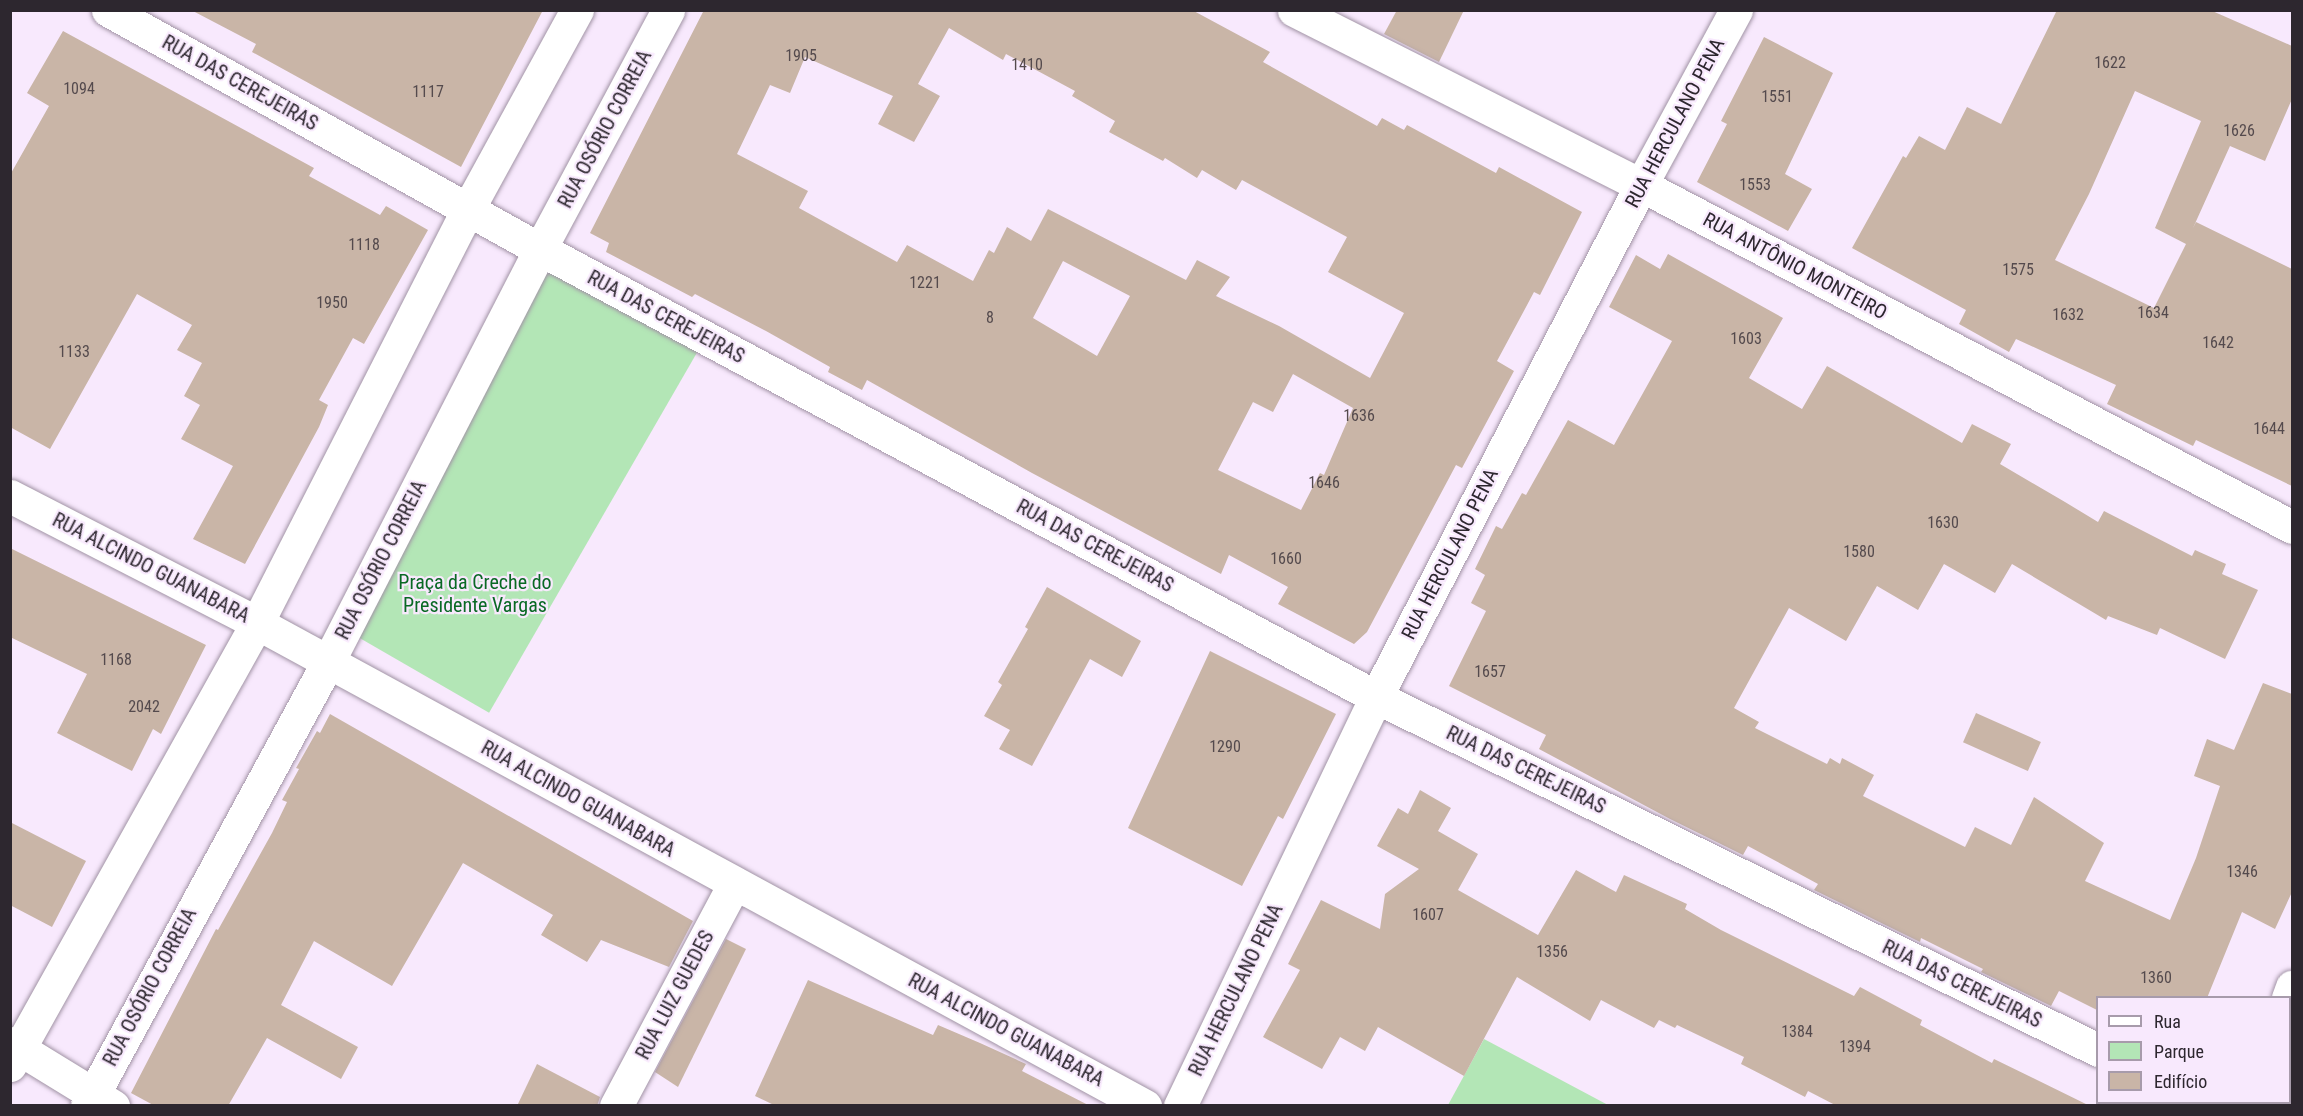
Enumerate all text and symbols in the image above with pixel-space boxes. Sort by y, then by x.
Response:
street label: RUA DAS CEREJEIRAS [158,30,322,136]
street label: RUA HERCULANO PENA [1620,34,1730,212]
street label: RUA OSÓRIO CORREIA [553,46,657,212]
house number: 1905 [785,46,817,66]
house number: 1622 [2094,53,2126,73]
house number: 1410 [1011,55,1043,75]
house number: 1094 [63,79,95,99]
house number: 1117 [412,82,444,102]
house number: 1551 [1761,87,1793,107]
house number: 1626 [2223,121,2255,141]
house number: 1553 [1739,175,1771,195]
street label: RUA ANTÔNIO MONTEIRO [1699,207,1891,325]
house number: 1118 [348,235,380,255]
house number: 1575 [2002,260,2034,280]
street label: RUA DAS CEREJEIRAS [583,265,749,369]
house number: 1221 [909,273,941,293]
house number: 1950 [316,293,348,313]
house number: 1634 [2137,303,2169,323]
house number: 1632 [2052,305,2084,325]
house number: 8 [986,308,994,328]
house number: 1603 [1730,329,1762,349]
house number: 1642 [2202,333,2234,353]
house number: 1133 [58,342,90,362]
house number: 1636 [1343,406,1375,426]
house number: 1644 [2253,419,2285,439]
street label: RUA HERCULANO PENA [1396,465,1504,643]
house number: 1646 [1308,473,1340,493]
street label: RUA OSÓRIO CORREIA [330,476,432,644]
street label: RUA DAS CEREJEIRAS [1012,494,1178,598]
street label: RUA ALCINDO GUANABARA [48,508,254,628]
house number: 1630 [1927,513,1959,533]
house number: 1580 [1843,542,1875,562]
house number: 1660 [1270,549,1302,569]
park label: Praça da Creche do Presidente Vargas [398,571,552,618]
house number: 1168 [100,650,132,670]
house number: 1657 [1474,662,1506,682]
house number: 2042 [128,697,160,717]
street label: RUA DAS CEREJEIRAS [1442,721,1610,819]
street label: RUA ALCINDO GUANABARA [477,736,679,862]
house number: 1290 [1209,737,1241,757]
house number: 1346 [2226,862,2258,882]
street label: RUA HERCULANO PENA [1184,900,1288,1080]
street label: RUA OSÓRIO CORREIA [98,904,202,1070]
house number: 1607 [1412,905,1444,925]
street label: RUA LUIZ GUEDES [631,926,719,1064]
street label: RUA DAS CEREJEIRAS [1878,935,2046,1033]
house number: 1356 [1536,942,1568,962]
street label: RUA ALCINDO GUANABARA [904,968,1108,1092]
house number: 1360 [2140,968,2172,988]
legend [2096,996,2291,1104]
text: Rua [2154,1011,2181,1032]
house number: 1384 [1781,1022,1813,1042]
house number: 1394 [1839,1037,1871,1057]
text: Parque [2154,1041,2204,1062]
text: Edifício [2154,1071,2207,1092]

